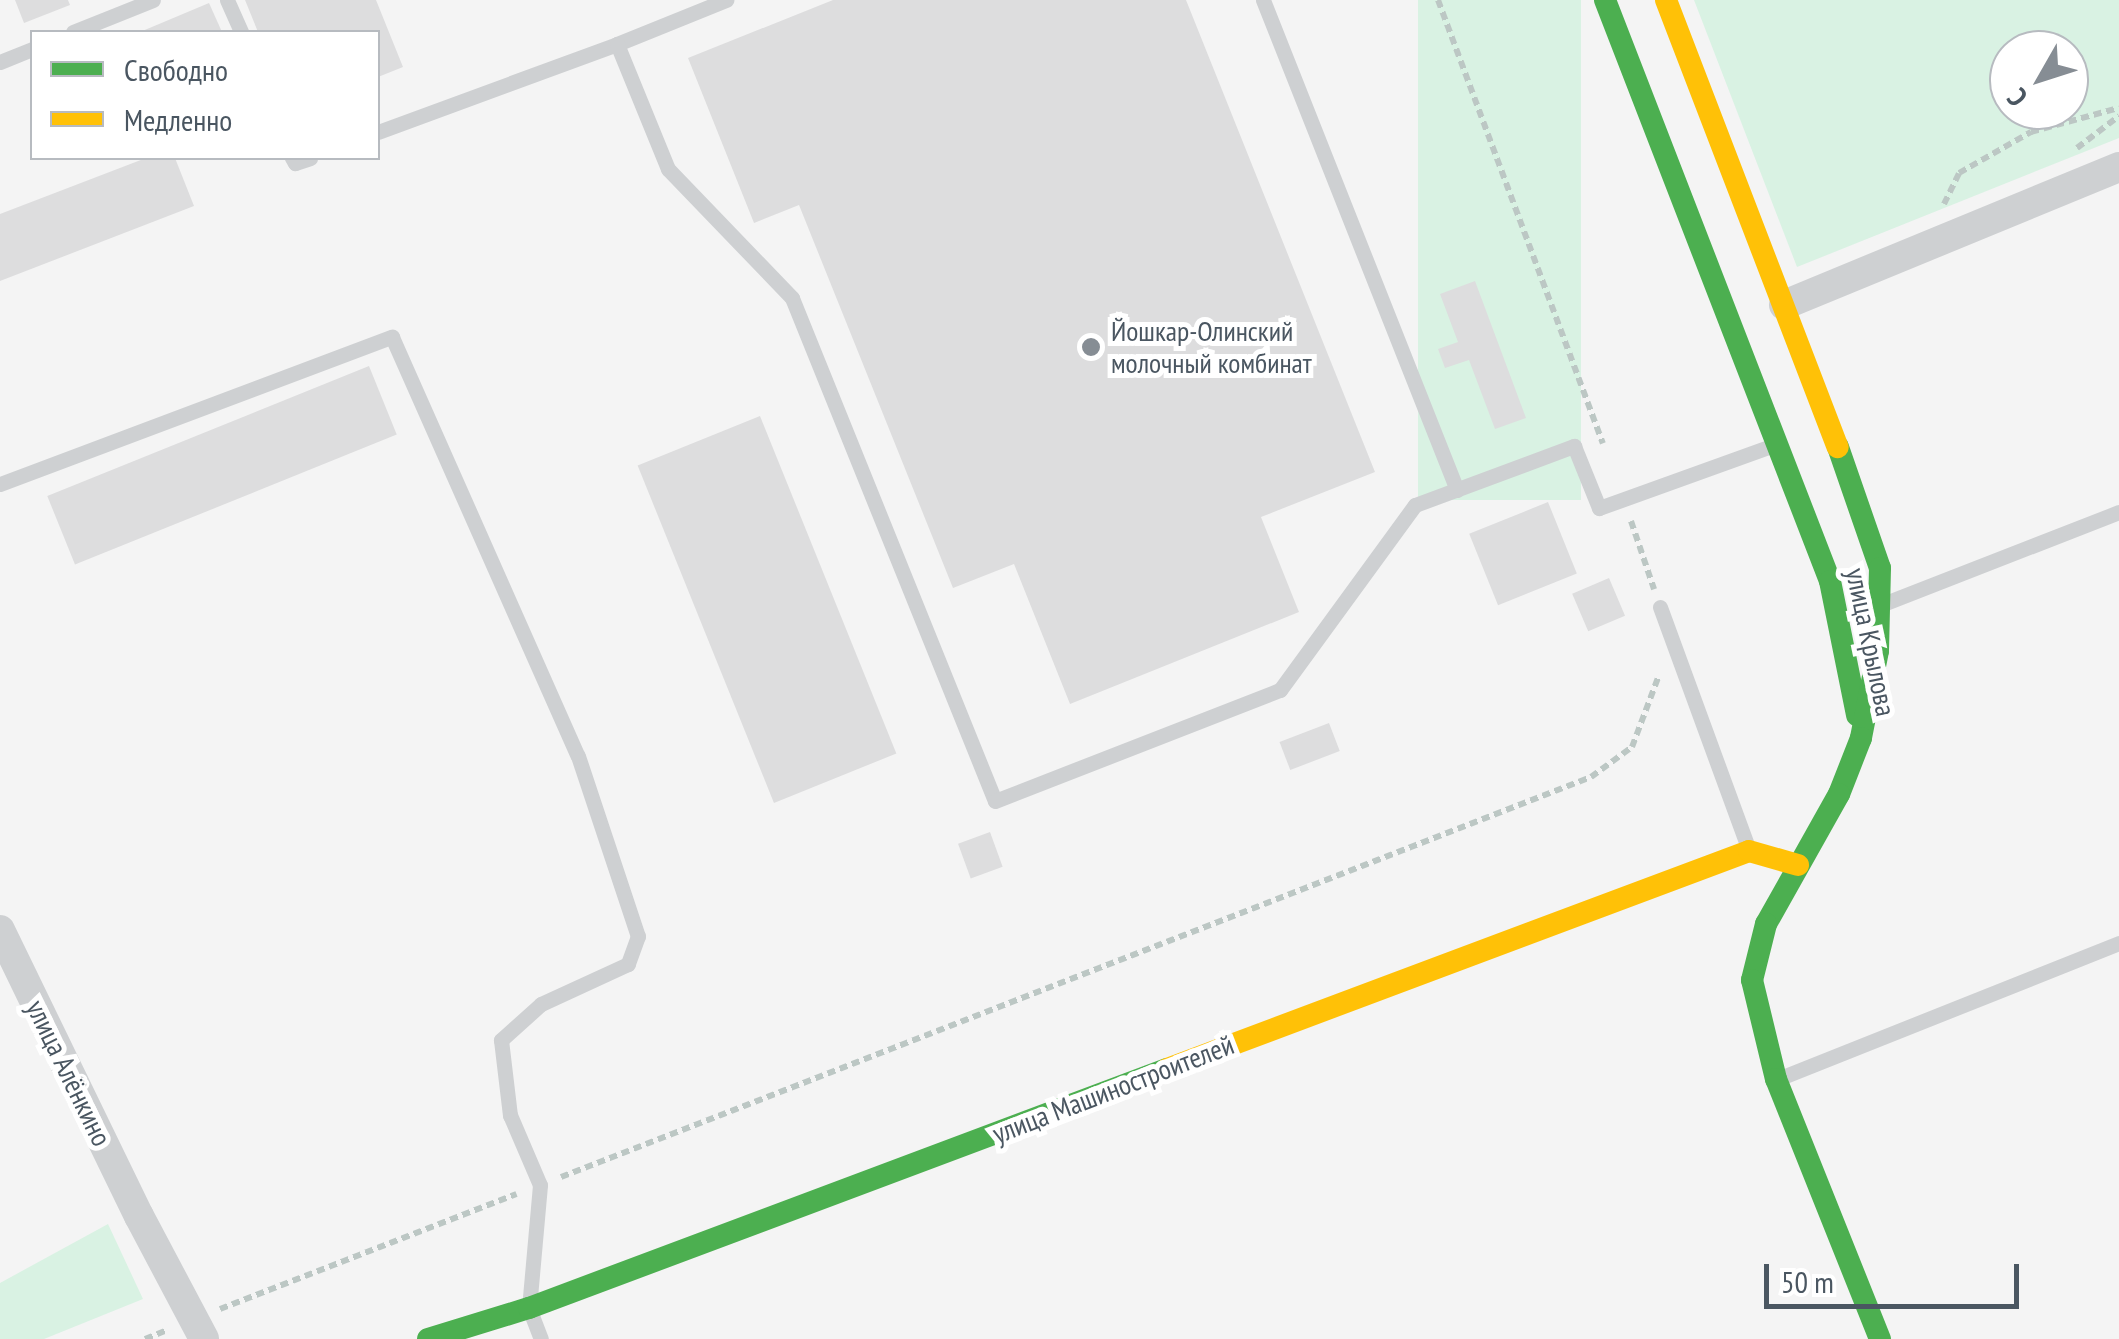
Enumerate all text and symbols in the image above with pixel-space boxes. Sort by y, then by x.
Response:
legend [30,30,380,160]
north arrow [1989,30,2089,130]
text: Свободно [124,50,228,89]
text: С [1998,81,2035,115]
text: Медленно [124,100,232,139]
place label: Йошкар-Олинский молочный комбинат [1111,314,1312,380]
marker: Йошкар-Олинский молочный комбинат [1080,336,1102,358]
street label: улица Крылова [1839,565,1903,719]
street label: улица Алёнкино [19,994,119,1152]
street label: улица Машиностроителей [988,1027,1238,1151]
scale bar [1769,1244,2024,1306]
text: 50 m [1781,1262,1834,1301]

